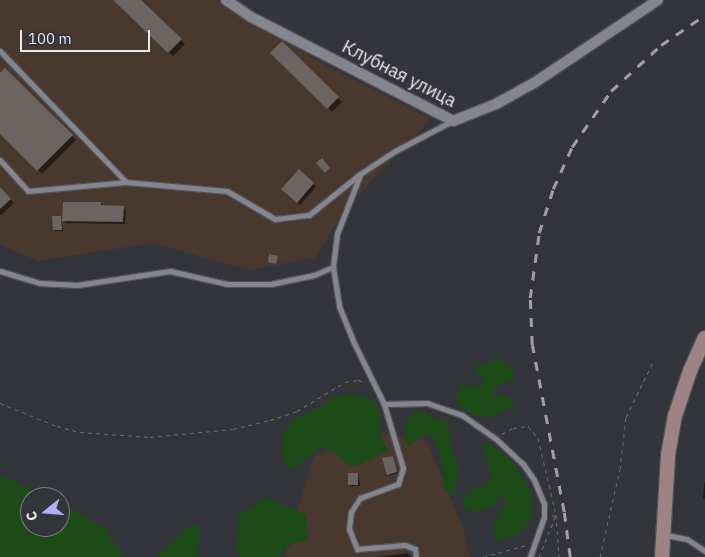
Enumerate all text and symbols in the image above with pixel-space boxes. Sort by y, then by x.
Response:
scale bar [22,20,152,52]
text: 100 m [28,29,72,48]
street label: Клубная улица [338,36,460,112]
north arrow [20,487,70,537]
text: С [22,509,42,523]

